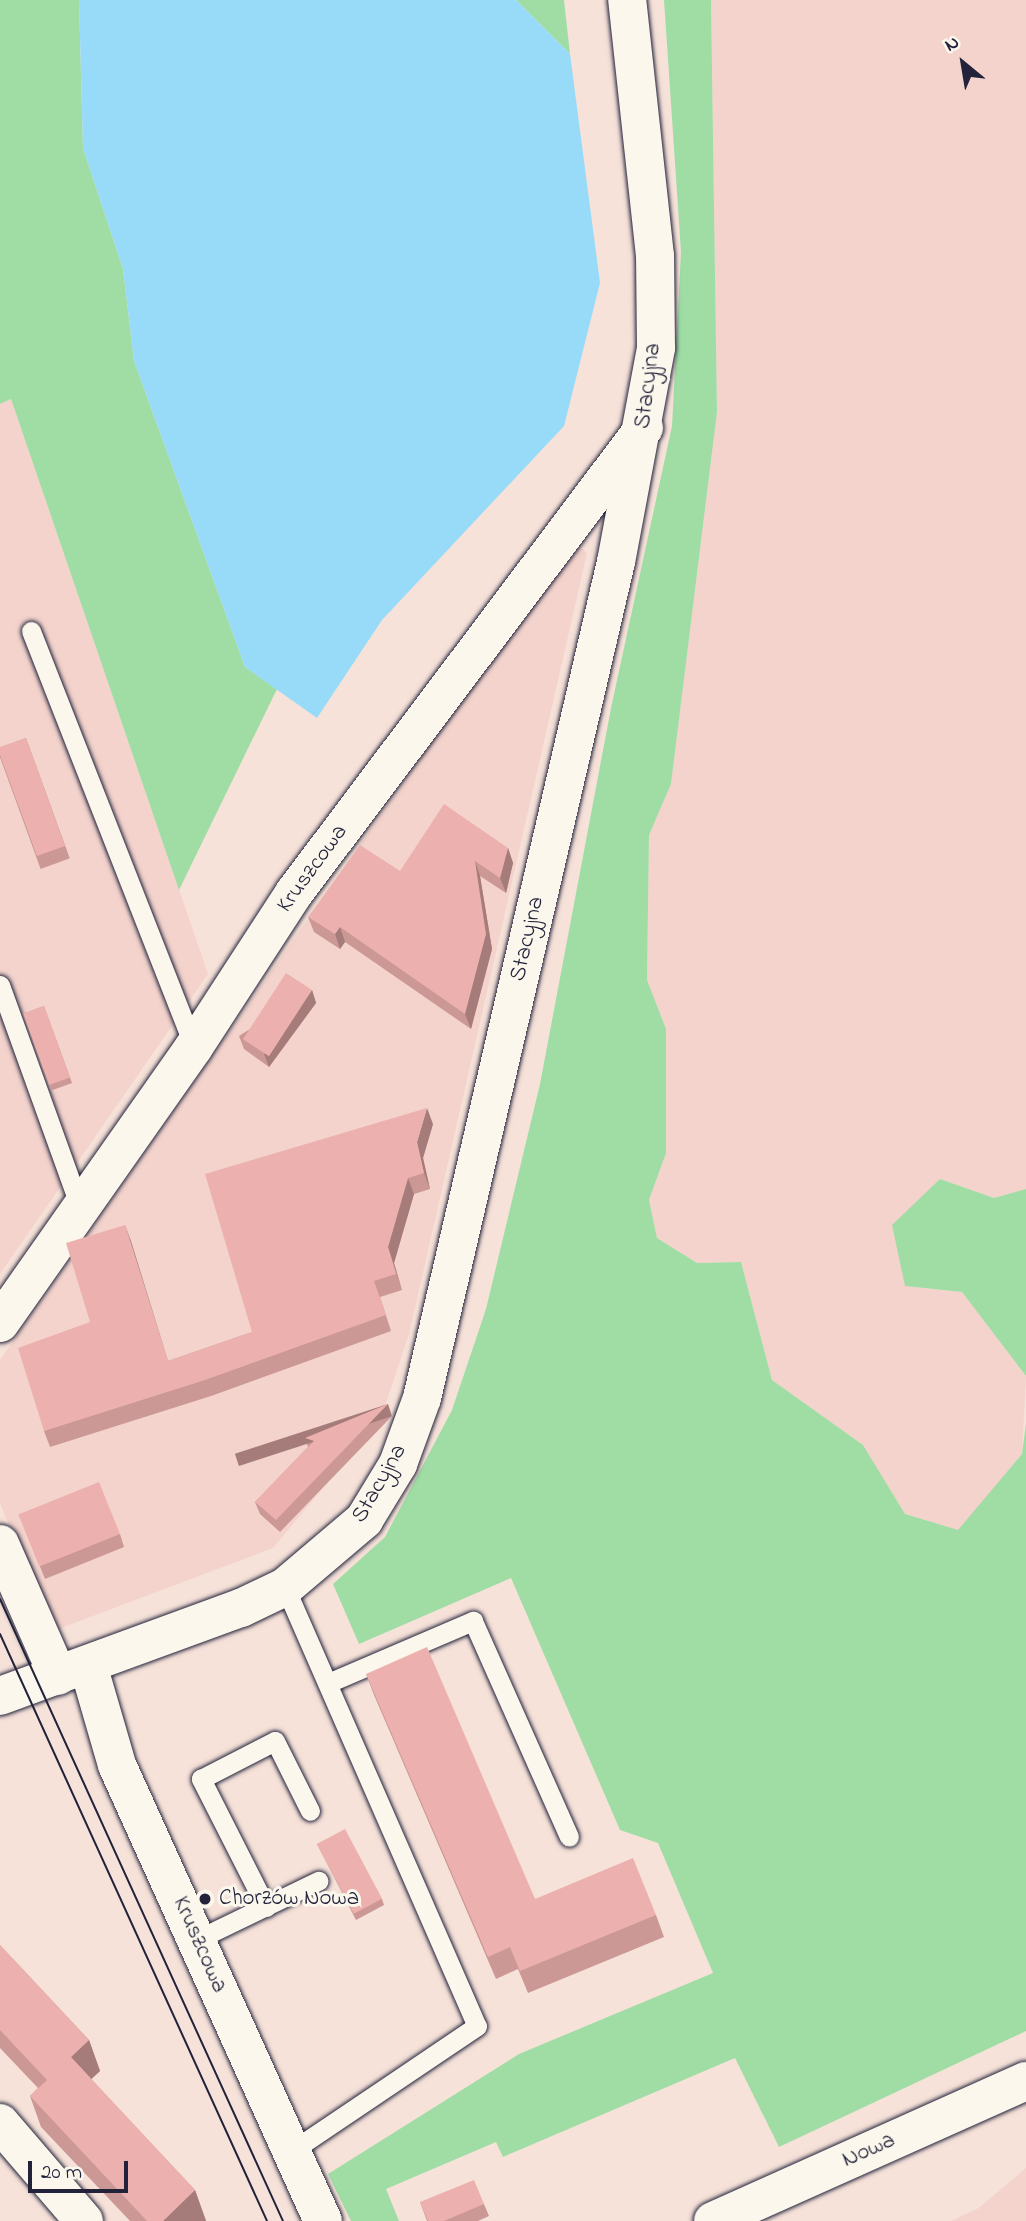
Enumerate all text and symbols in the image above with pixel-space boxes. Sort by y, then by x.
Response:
north arrow [928,28,998,98]
text: N [940,29,965,59]
street label: Stacyjna [630,342,668,430]
street label: Kruszcowa [272,819,354,919]
street label: Stacyjna [505,894,551,984]
street label: Stacyjna [346,1440,414,1528]
place label: Chorzów Nowa [219,1885,359,1913]
marker: Chorzów Nowa [197,1891,213,1907]
street label: Kruszcowa [166,1893,232,1997]
street label: Nowa [838,2127,900,2175]
scale bar [32,2148,131,2192]
text: 20 m [41,2158,82,2188]

